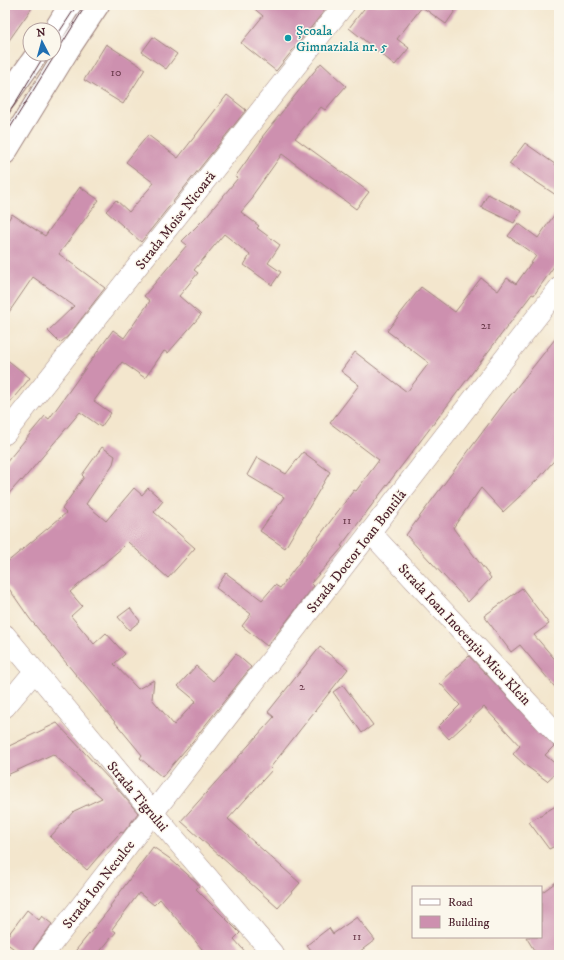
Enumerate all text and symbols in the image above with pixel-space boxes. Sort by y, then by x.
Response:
north arrow [22,22,62,62]
place label: Școala Gimnazială nr. 5 [296,22,388,56]
text: N [36,26,46,40]
marker: Școala Gimnazială nr. 5 [283,33,293,43]
house number: 10 [111,65,121,80]
street label: Strada Moise Nicoară [132,168,220,273]
house number: 21 [481,318,491,333]
street label: Strada Doctor Ioan Bontilă [303,486,411,617]
house number: 11 [343,513,351,528]
street label: Strada Ioan Inocențiu Micu Klein [394,560,535,710]
house number: 2 [299,679,305,694]
street label: Strada Tigrului [103,758,172,836]
street label: Strada Ion Neculce [59,837,139,932]
legend [412,886,542,938]
text: Road [448,895,473,910]
text: Building [448,915,489,930]
house number: 11 [353,929,361,944]

